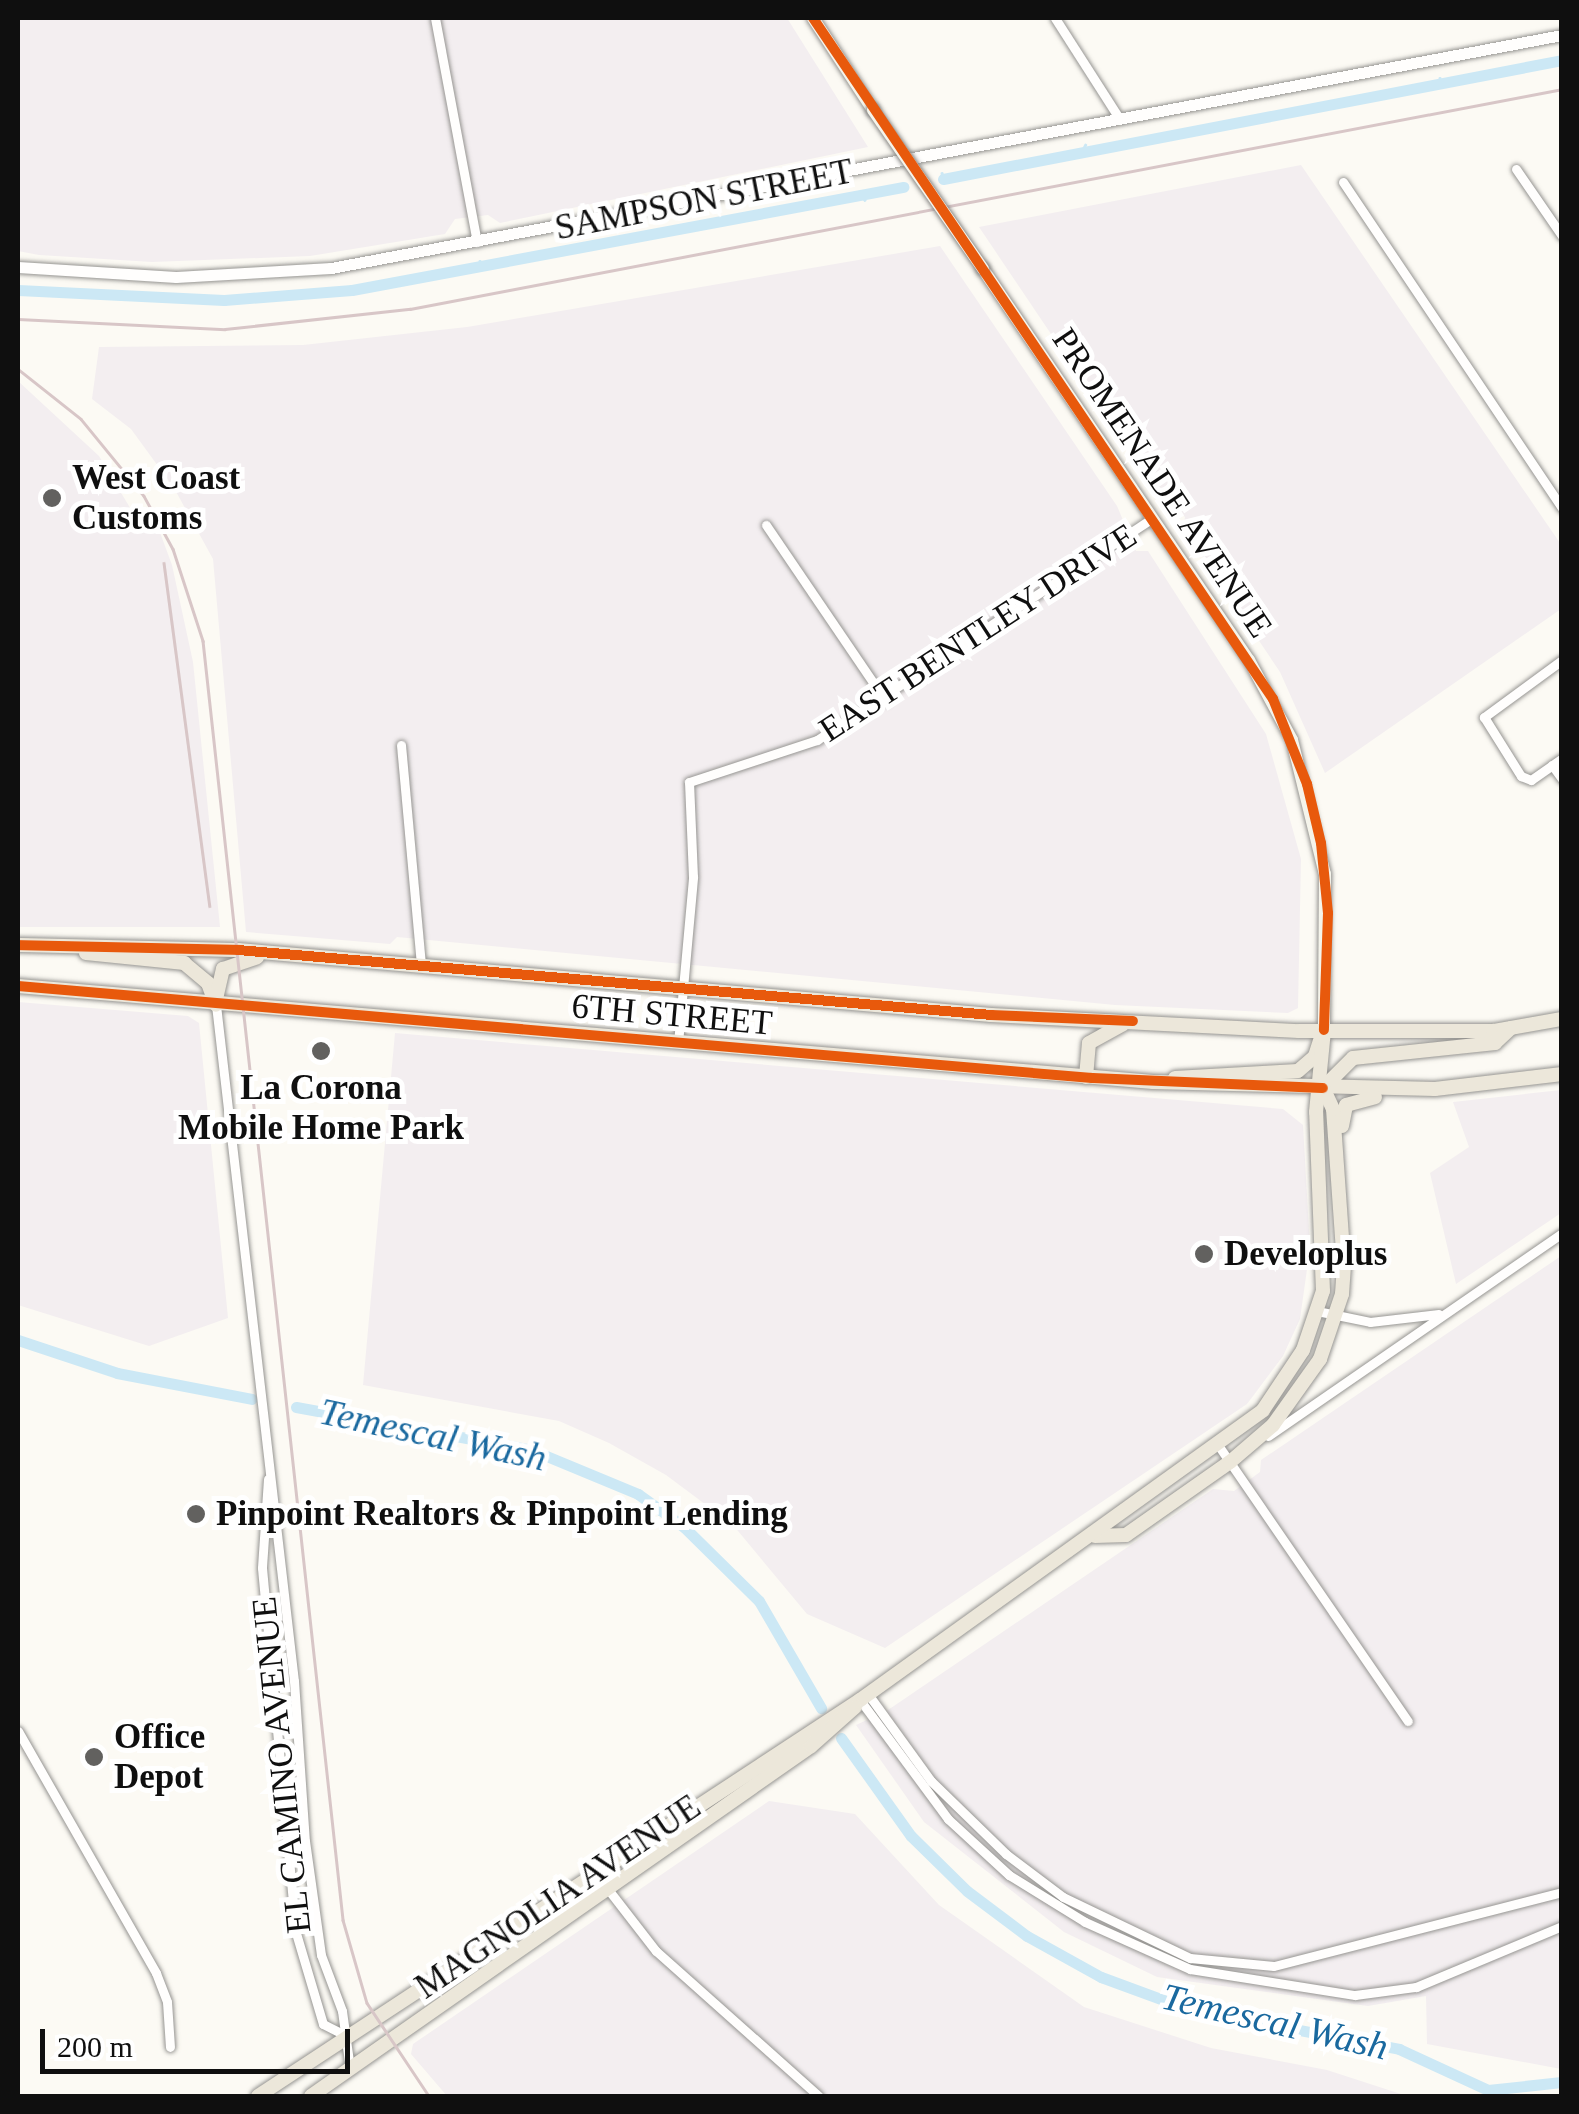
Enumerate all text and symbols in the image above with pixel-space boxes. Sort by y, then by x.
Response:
street label: SAMPSON STREET [552,151,856,249]
street label: PROMENADE AVENUE [1042,320,1282,646]
place label: West Coast Customs [72,457,240,539]
marker: West Coast Customs [41,487,63,509]
street label: EAST BENTLEY DRIVE [811,514,1145,752]
street label: 6TH STREET [570,985,774,1045]
marker: La Corona Mobile Home Park [310,1040,332,1062]
place label: La Corona Mobile Home Park [178,1067,464,1149]
place label: Developlus [1224,1233,1387,1275]
marker: Developlus [1193,1243,1215,1265]
water label: Temescal Wash [316,1389,550,1481]
place label: Pinpoint Realtors & Pinpoint Lending [216,1493,788,1535]
marker: Pinpoint Realtors & Pinpoint Lending [185,1503,207,1525]
street label: EL CAMINO AVENUE [243,1593,321,1937]
place label: Office Depot [114,1716,205,1798]
marker: Office Depot [83,1746,105,1768]
street label: MAGNOLIA AVENUE [406,1785,710,2009]
water label: Temescal Wash [1158,1974,1392,2070]
scale bar [45,2009,355,2071]
text: 200 m [57,2030,133,2063]

